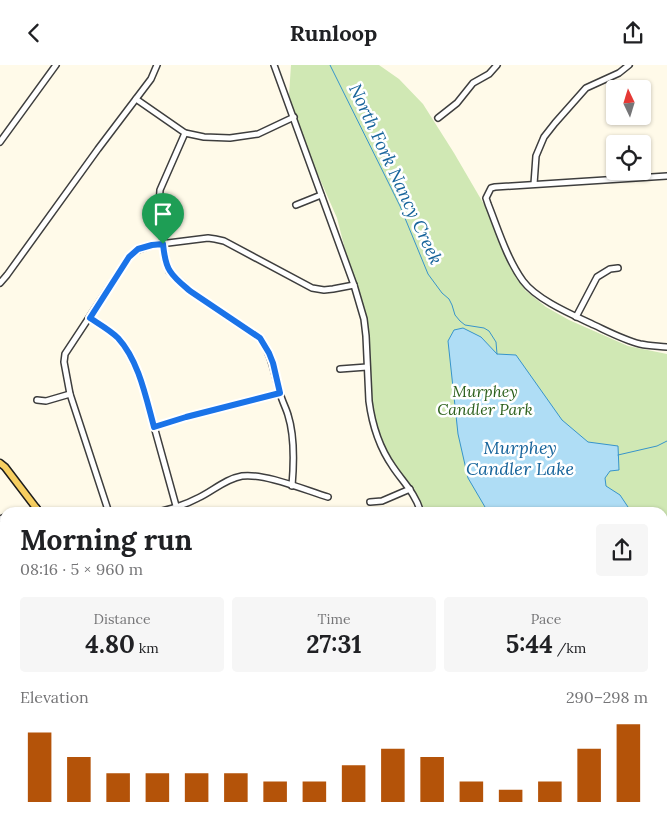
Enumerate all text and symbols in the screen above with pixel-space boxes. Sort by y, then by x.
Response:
icon: back [20,19,48,47]
text: Runloop [290,19,377,47]
icon: share [619,19,647,47]
water label: North Fork Nancy Creek [344,80,448,268]
north arrow [606,80,651,125]
map controls [606,80,651,180]
button: locate [606,135,651,180]
pin [142,193,184,244]
icon: arrive [149,200,177,228]
park label: Murphey Candler Park [437,381,533,419]
water label: Murphey Candler Lake [466,436,574,480]
text: Morning run [20,522,192,558]
button: share [596,524,648,576]
text: 08:16 · 5 × 960 m [20,559,143,579]
text: Distance [94,610,150,628]
text: Time [318,610,351,628]
text: Pace [531,610,561,628]
text: 4.80 [85,628,135,660]
text: 27:31 [306,628,362,660]
text: 5:44 [506,628,553,660]
text: km [135,639,159,657]
text: /km [553,639,586,657]
text: Elevation [20,687,89,707]
text: 290–298 m [566,687,648,707]

